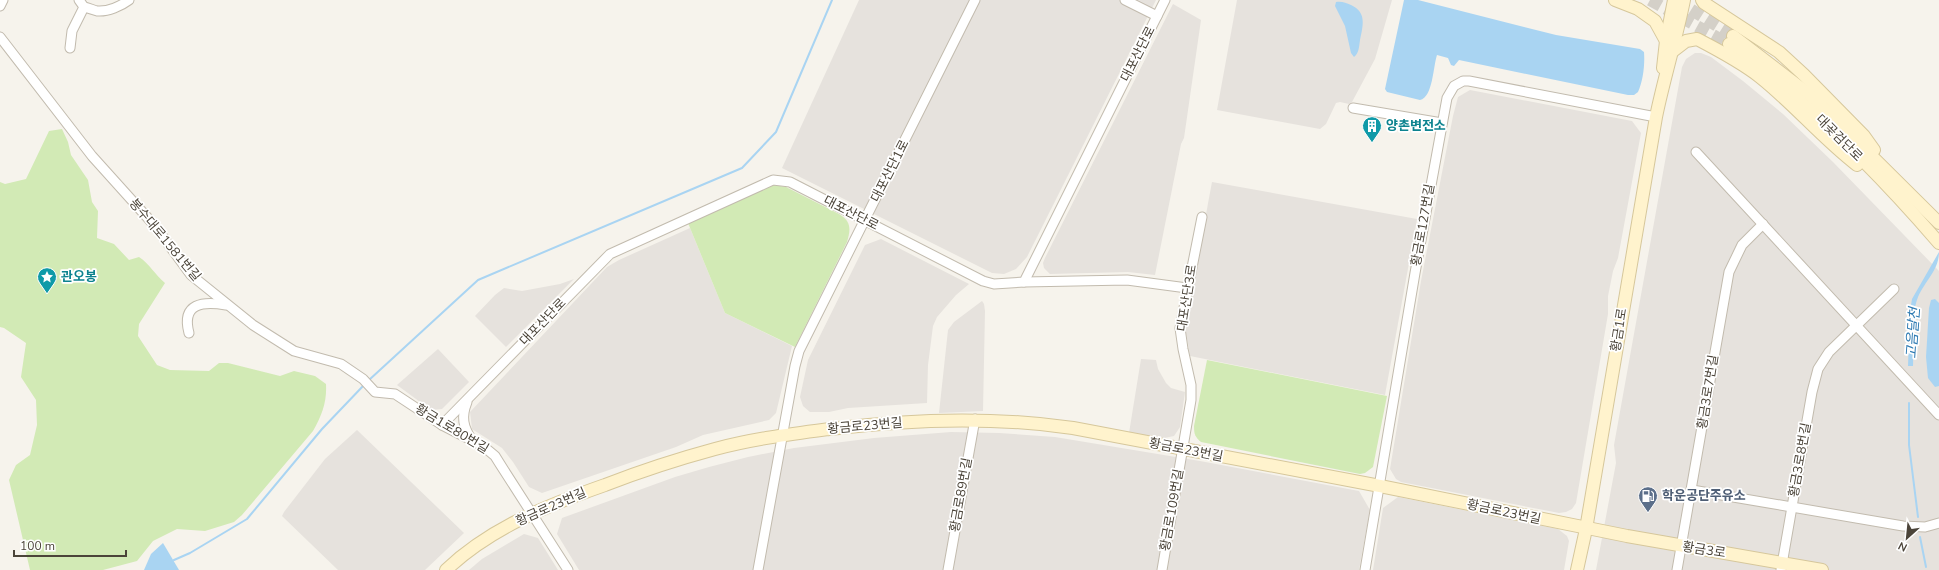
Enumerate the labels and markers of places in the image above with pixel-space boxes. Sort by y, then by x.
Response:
building icon: 양촌변전소 [1361,115,1383,143]
place label: 양촌변전소 [1386,117,1446,135]
place icon: 관오봉 [36,266,58,294]
place label: 관오봉 [61,268,97,286]
fuel station icon: 학운공단주유소 [1637,485,1659,513]
place label: 학운공단주유소 [1662,487,1746,505]

